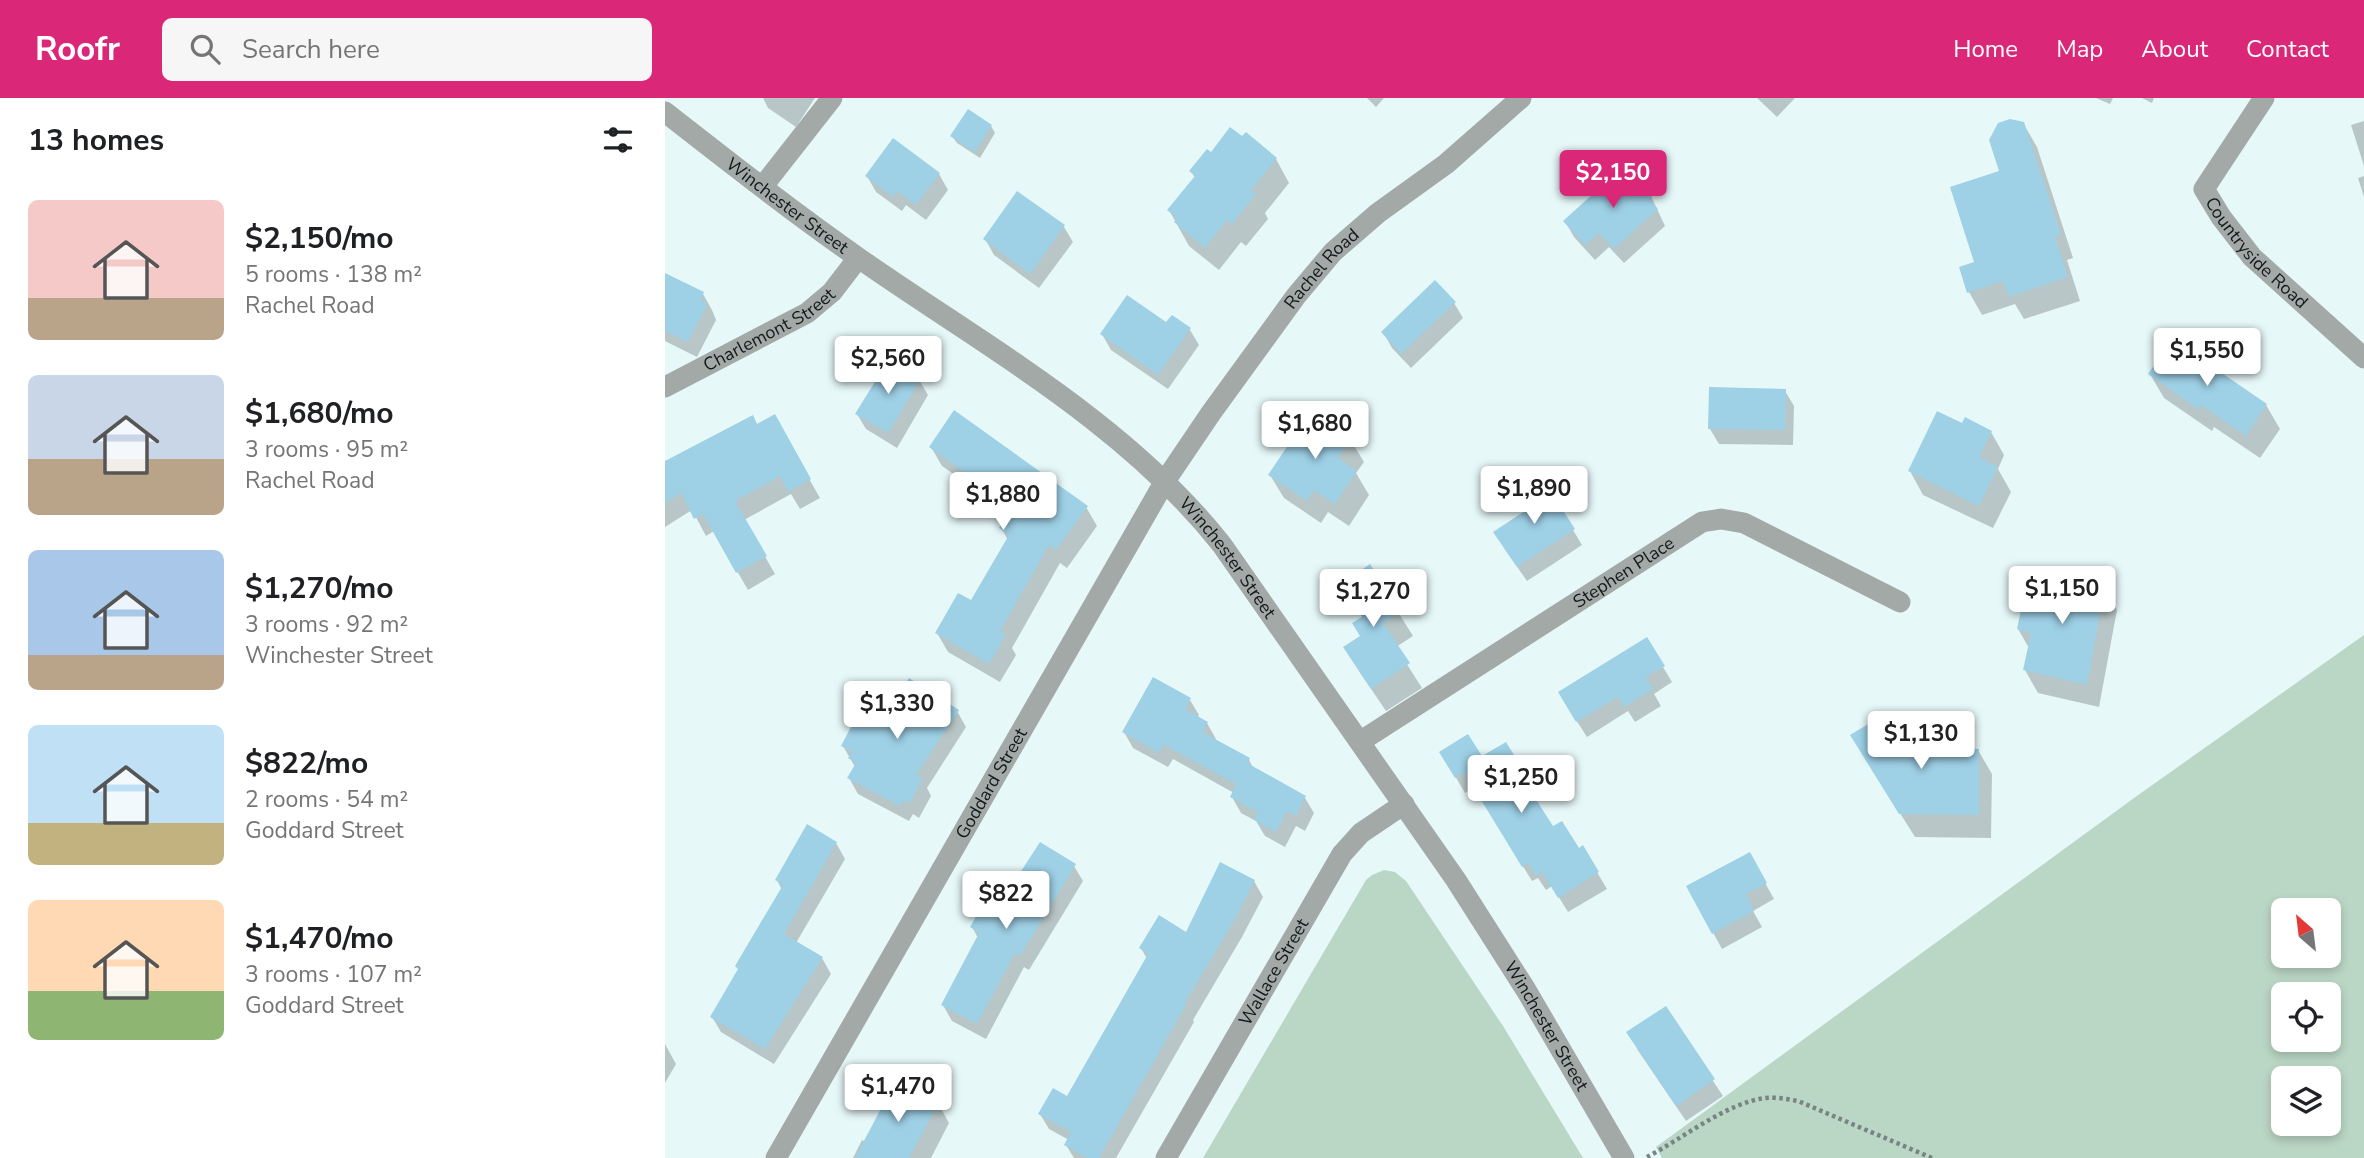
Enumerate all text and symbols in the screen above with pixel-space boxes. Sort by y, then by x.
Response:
search box [162,18,652,81]
text: Roofr [35,27,120,72]
icon: search [186,30,224,68]
text: Search here [242,32,380,67]
text: Home [1953,33,2018,65]
text: Map [2056,33,2103,65]
text: About [2141,33,2208,65]
text: Contact [2246,33,2329,65]
text: 13 homes [28,120,164,161]
icon: filters [599,121,637,159]
pin: $2,150 [1556,150,1670,210]
street label: Winchester Street [721,152,854,260]
text: $2,150 [1576,157,1650,188]
street label: Countryside Road [2200,192,2313,314]
text: $2,150/mo [245,218,394,259]
street label: Rachel Road [1278,223,1364,314]
icon: home [84,228,168,312]
text: 5 rooms · 138 m² [245,259,422,290]
street label: Charlemont Street [699,282,841,377]
text: Rachel Road [245,290,375,321]
pin: $1,550 [2150,328,2264,388]
text: $1,550 [2170,335,2244,366]
pin: $2,560 [831,336,945,396]
text: $2,560 [851,343,925,374]
text: $1,680/mo [245,393,394,434]
pin: $1,680 [1258,402,1372,461]
icon: home [84,403,168,487]
text: $1,680 [1278,408,1352,439]
text: 3 rooms · 95 m² [245,434,408,465]
text: Rachel Road [245,465,375,496]
pin: $1,890 [1477,466,1591,526]
pin: $1,880 [946,472,1060,532]
text: $1,890 [1497,473,1571,504]
text: $1,880 [966,479,1040,510]
street label: Winchester Street [1174,491,1282,624]
street label: Stephen Place [1568,531,1679,614]
pin: $1,150 [2005,566,2119,626]
text: $1,270/mo [245,568,394,609]
pin: $1,270 [1316,570,1430,629]
text: $1,150 [2025,573,2099,604]
text: $1,270 [1336,576,1410,607]
icon: home [84,578,168,662]
text: 3 rooms · 92 m² [245,609,408,640]
text: Winchester Street [245,640,433,671]
pin: $1,330 [840,682,954,741]
text: $1,330 [860,688,934,719]
pin: $1,130 [1864,712,1978,771]
text: $1,130 [1884,718,1958,749]
street label: Goddard Street [950,723,1033,843]
text: $822/mo [245,743,368,784]
icon: home [84,753,168,837]
pin: $1,250 [1464,756,1578,815]
text: $1,250 [1484,762,1558,793]
text: 2 rooms · 54 m² [245,784,408,815]
text: Goddard Street [245,815,404,846]
pin: $822 [965,872,1047,931]
text: $822 [978,878,1034,909]
north arrow [2271,898,2341,968]
map controls [2271,898,2341,1136]
street label: Wallace Street [1233,913,1315,1030]
text: $1,470/mo [245,918,394,959]
icon: home [84,928,168,1012]
street label: Winchester Street [1499,956,1595,1096]
text: 3 rooms · 107 m² [245,959,422,990]
button: locate [2271,982,2341,1052]
text: Goddard Street [245,990,404,1021]
pin: $1,470 [841,1065,955,1124]
button: layers [2271,1066,2341,1136]
text: $1,470 [861,1071,935,1102]

